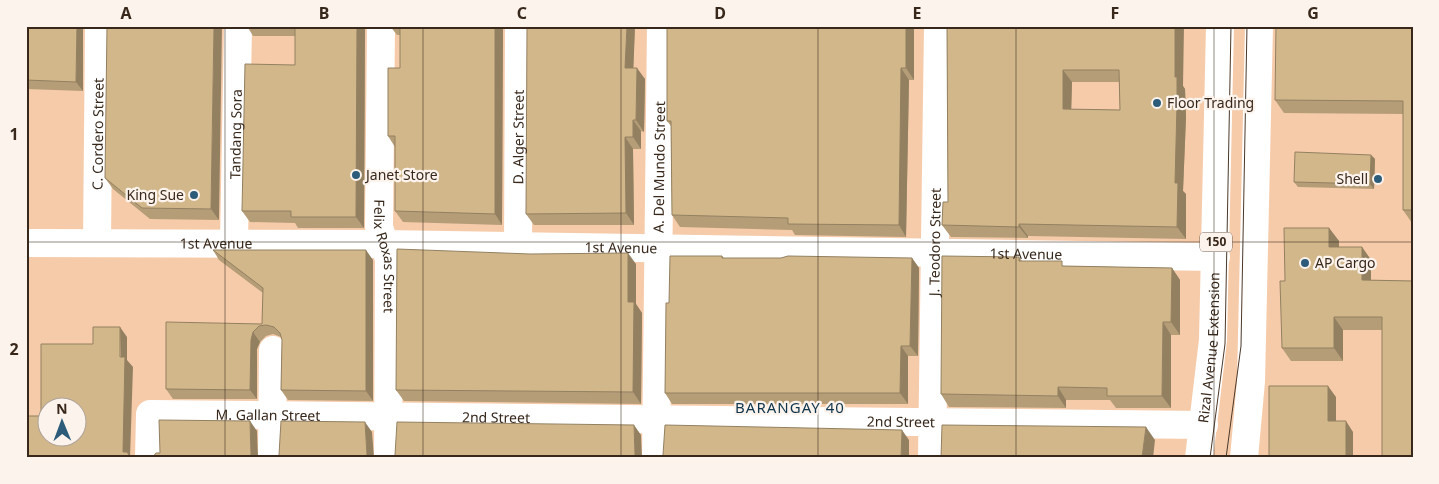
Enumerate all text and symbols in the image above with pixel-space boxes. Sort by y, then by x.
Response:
text: A [120,2,132,24]
text: B [319,2,329,24]
text: C [517,2,527,24]
text: D [714,2,726,24]
text: E [913,2,922,24]
text: F [1111,2,1119,24]
text: G [1307,2,1319,24]
street label: C. Cordero Street [87,78,108,190]
street label: Tandang Sora [225,89,246,179]
street label: D. Alger Street [508,90,528,184]
place label: Floor Trading [1167,93,1254,112]
marker: Floor Trading [1151,97,1163,109]
street label: A. Del Mundo Street [649,101,669,233]
text: 1 [9,123,19,145]
place label: Janet Store [364,165,438,184]
marker: Janet Store [350,169,362,181]
place label: Shell [1337,169,1368,188]
marker: Shell [1372,173,1384,185]
place label: King Sue [127,185,184,204]
street label: J. Teodoro Street [924,188,945,298]
marker: King Sue [188,189,200,201]
street label: Felix Roxas Street [370,199,399,313]
road number: 150 [1200,232,1232,252]
street label: 1st Avenue [180,233,252,253]
street label: 1st Avenue [585,237,658,257]
street label: 1st Avenue [989,243,1062,264]
place label: AP Cargo [1315,253,1375,272]
marker: AP Cargo [1299,257,1311,269]
street label: Rizal Avenue Extension [1193,272,1224,424]
text: 2 [9,338,19,360]
north arrow [38,396,88,446]
district label: BARANGAY 40 [735,397,845,417]
text: N [56,399,68,418]
street label: M. Gallan Street [216,405,320,425]
street label: 2nd Street [462,407,530,427]
street label: 2nd Street [867,411,935,431]

